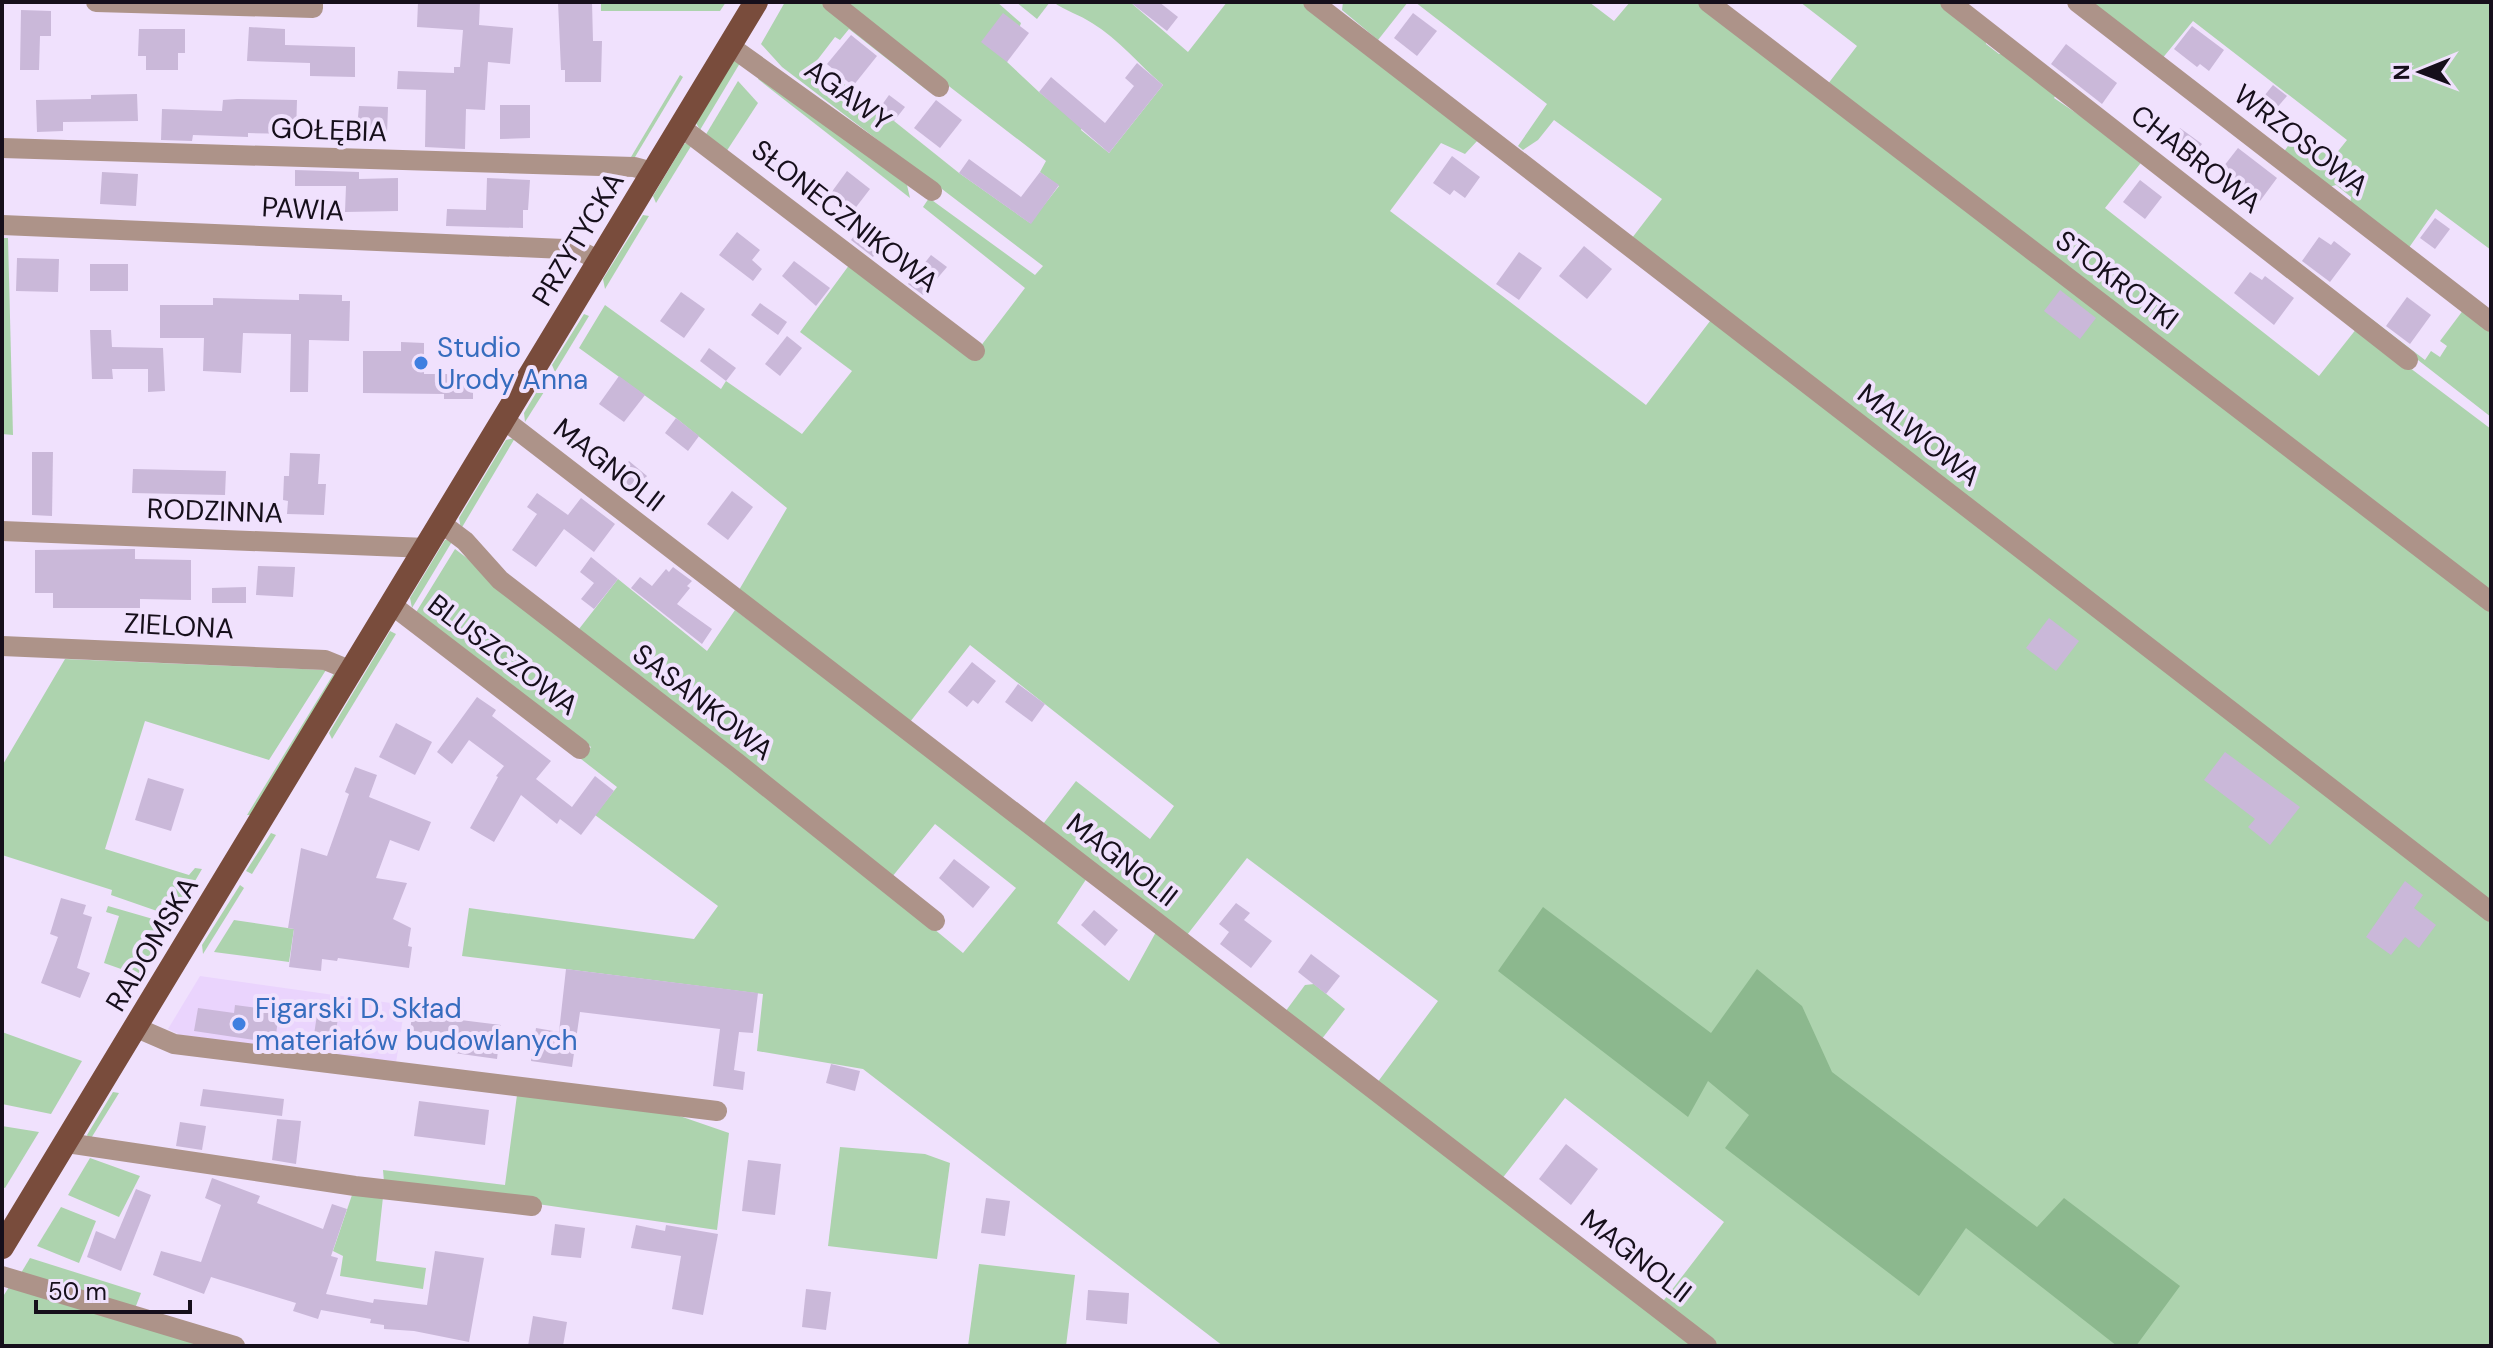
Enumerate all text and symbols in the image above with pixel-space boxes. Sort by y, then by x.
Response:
north arrow [2381,32,2461,112]
street label: AGAWY [797,51,899,139]
text: N [2387,64,2416,81]
street label: WRZOSOWA [2226,76,2376,204]
street label: CHABROWA [2123,96,2269,222]
street label: GOŁĘBIA [270,109,388,151]
street label: SŁONECZNIKOWA [744,131,946,301]
street label: PRZYTYCKA [524,165,632,313]
street label: PAWIA [261,188,345,230]
street label: STOKROTKI [2048,222,2186,338]
place label: Studio Urody Anna [437,329,588,398]
marker: Studio Urody Anna [412,354,430,372]
street label: MALWOWA [1850,375,1988,495]
street label: MAGNOLII [546,410,672,520]
street label: RODZINNA [146,490,284,532]
street label: BLUSZCZOWA [420,586,586,724]
street label: ZIELONA [123,605,235,647]
street label: SASANKOWA [625,635,781,769]
street label: MAGNOLII [1059,805,1185,915]
street label: RADOMSKA [97,870,207,1018]
place label: Figarski D. Skład materiałów budowlanych [255,990,578,1059]
marker: Figarski D. Skład materiałów budowlanych [230,1015,248,1033]
street label: MAGNOLII [1573,1201,1699,1311]
scale bar [36,1264,190,1314]
text: 50 m [48,1276,107,1307]

